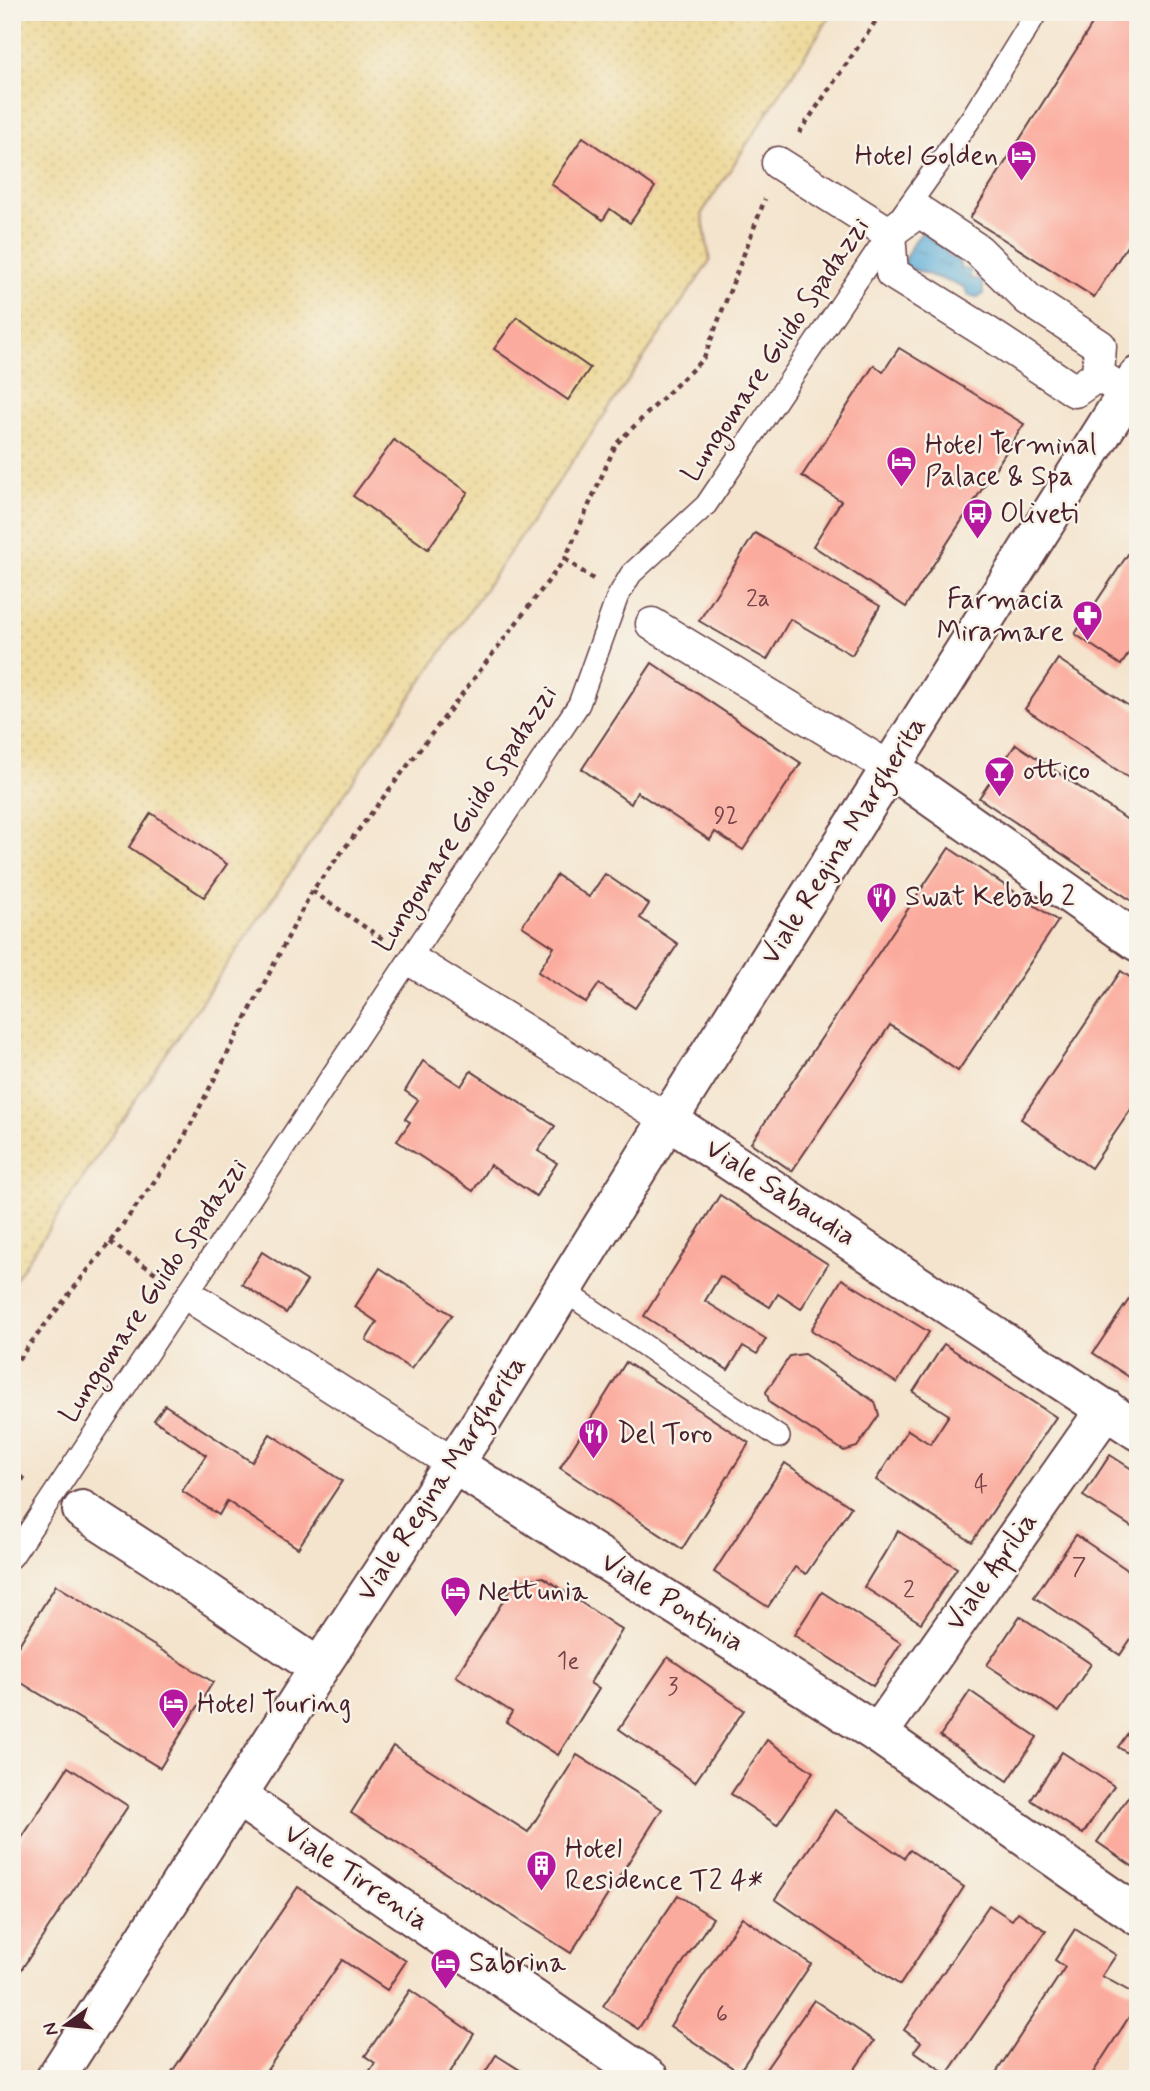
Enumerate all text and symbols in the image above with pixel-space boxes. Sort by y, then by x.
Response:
place label: Hotel Golden [855,138,998,175]
hotel icon: Hotel Golden [1004,139,1038,183]
street label: Lungomare Guido Spadazzi [673,210,880,491]
place label: Hotel Terminal Palace & Spa [925,427,1097,496]
hotel icon: Hotel Terminal Palace & Spa [885,444,919,488]
place label: Oliveti [1000,496,1078,533]
bus stop icon: Oliveti [960,497,994,541]
place label: Farmacia Miramare [937,582,1064,651]
house number: 2a [746,584,770,615]
pharmacy icon: Farmacia Miramare [1070,599,1104,643]
street label: Lungomare Guido Spadazzi [365,678,568,961]
street label: Viale Regina Margherita [752,710,938,974]
place label: ottico [1023,753,1090,790]
bar icon: ottico [983,754,1017,798]
house number: 92 [714,801,738,832]
place label: Swat Kebab 2 [905,879,1075,916]
restaurant icon: Swat Kebab 2 [865,880,899,924]
street label: Viale Sabaudia [697,1130,863,1256]
street label: Lungomare Guido Spadazzi [51,1151,258,1432]
street label: Viale Regina Margherita [349,1349,538,1611]
place label: Del Toro [617,1416,712,1453]
restaurant icon: Del Toro [577,1417,611,1461]
house number: 4 [974,1470,988,1501]
street label: Viale Aprilia [937,1505,1049,1641]
street label: Viale Pontinia [593,1544,751,1662]
house number: 7 [1072,1552,1086,1583]
place label: Nettunia [478,1574,588,1611]
hotel icon: Nettunia [438,1575,472,1619]
house number: 2 [903,1575,915,1606]
house number: 1e [557,1646,579,1677]
house number: 3 [668,1672,679,1703]
place label: Hotel Touring [197,1686,351,1723]
hotel icon: Hotel Touring [157,1687,191,1731]
street label: Viale Tirrenia [276,1816,436,1940]
place label: Hotel Residence T2 4* [565,1831,764,1900]
building icon: Hotel Residence T2 4* [525,1848,559,1892]
place label: Sabrina [469,1945,566,1982]
hotel icon: Sabrina [429,1946,463,1990]
north arrow [32,1990,102,2060]
house number: 6 [716,1999,728,2030]
text: N [37,2020,65,2038]

